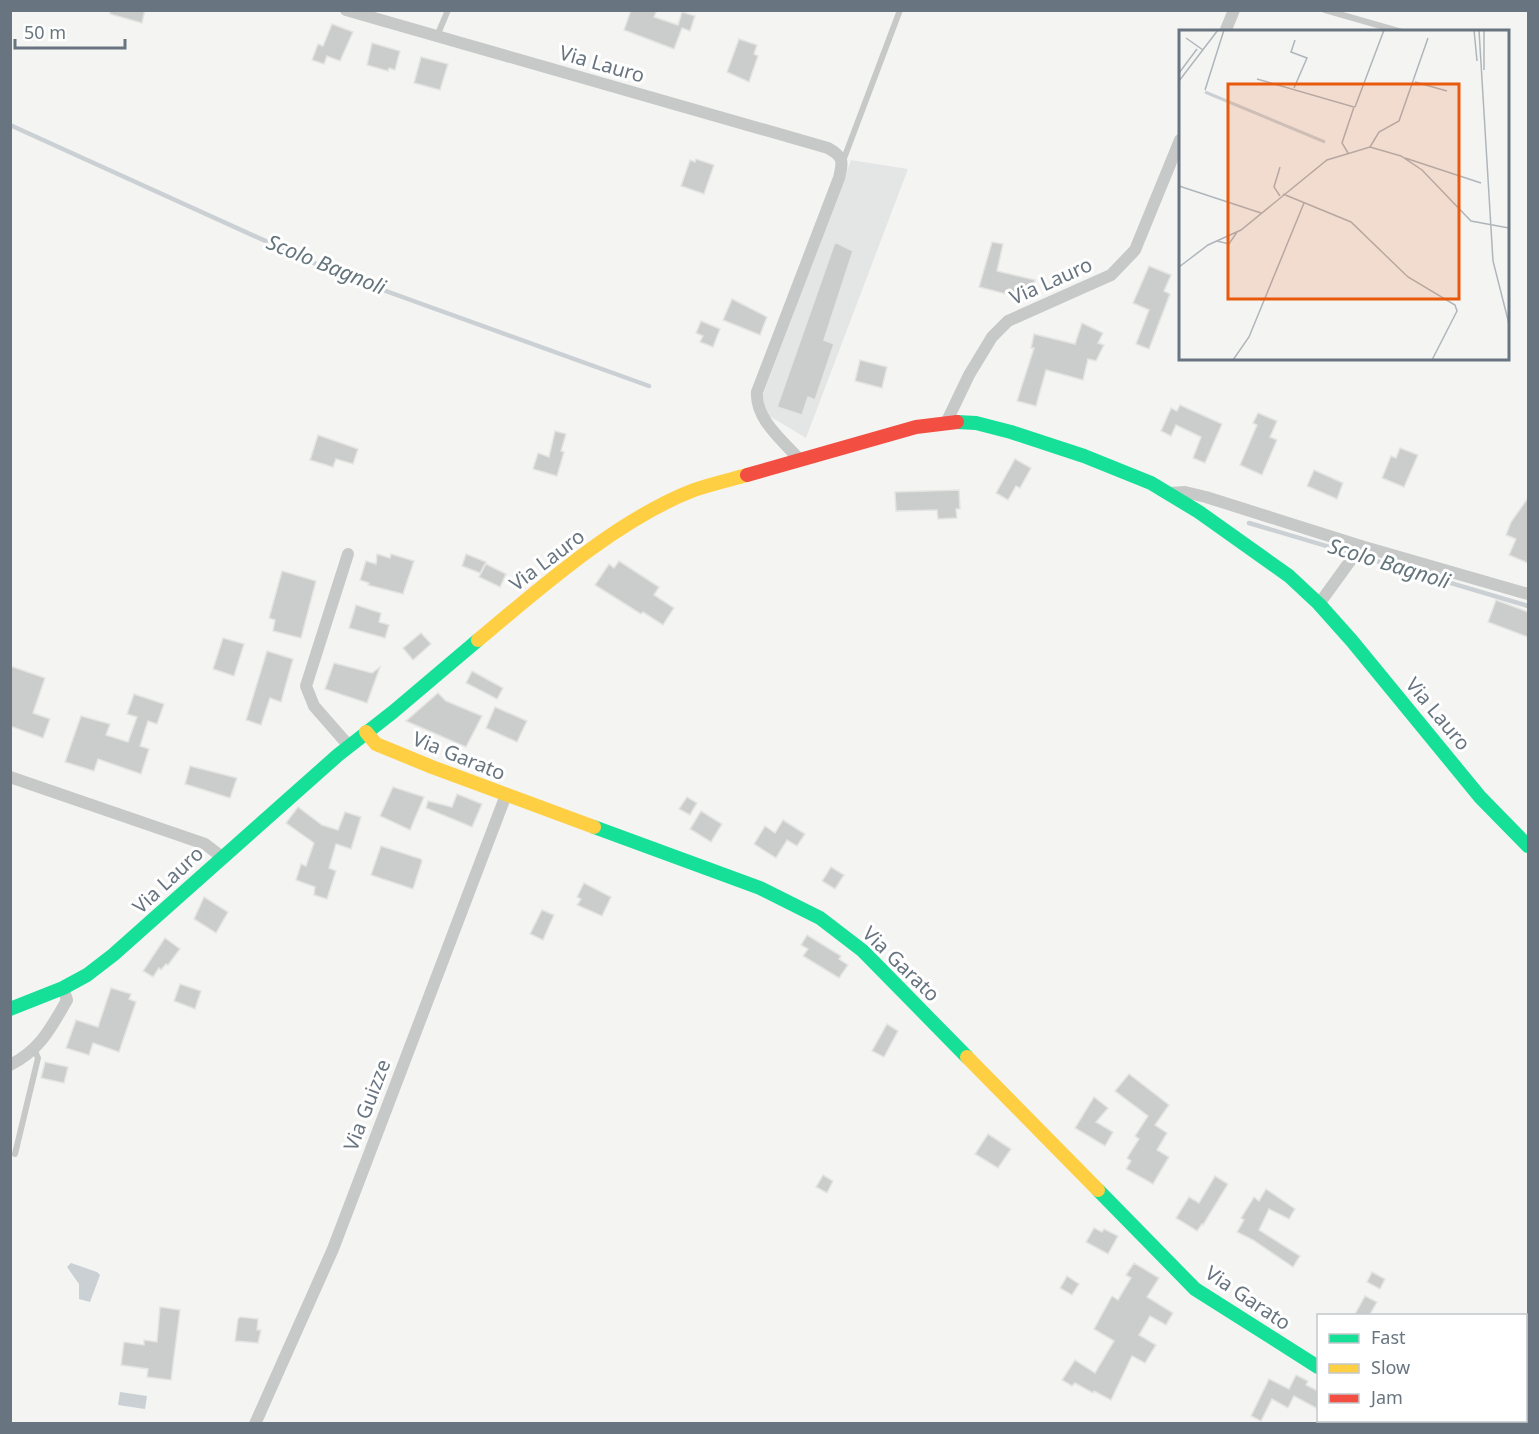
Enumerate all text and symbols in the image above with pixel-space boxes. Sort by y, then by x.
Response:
scale bar [15,12,124,50]
text: 50 m [24,20,66,44]
inset map [1179,30,1509,360]
street label: Via Lauro [556,38,648,89]
water label: Scolo Bagnoli [263,227,391,301]
street label: Via Lauro [1005,250,1096,311]
street label: Via Lauro [504,522,590,597]
water label: Scolo Bagnoli [1325,531,1454,595]
street label: Via Lauro [1400,671,1477,756]
street label: Via Garato [409,725,510,786]
street label: Via Lauro [126,840,209,919]
street label: Via Garato [857,920,946,1007]
street label: Via Guizze [337,1055,396,1154]
street label: Via Garato [1200,1259,1296,1336]
legend [1317,1314,1527,1422]
text: Fast [1371,1325,1406,1349]
text: Slow [1371,1355,1410,1379]
text: Jam [1369,1385,1403,1409]

